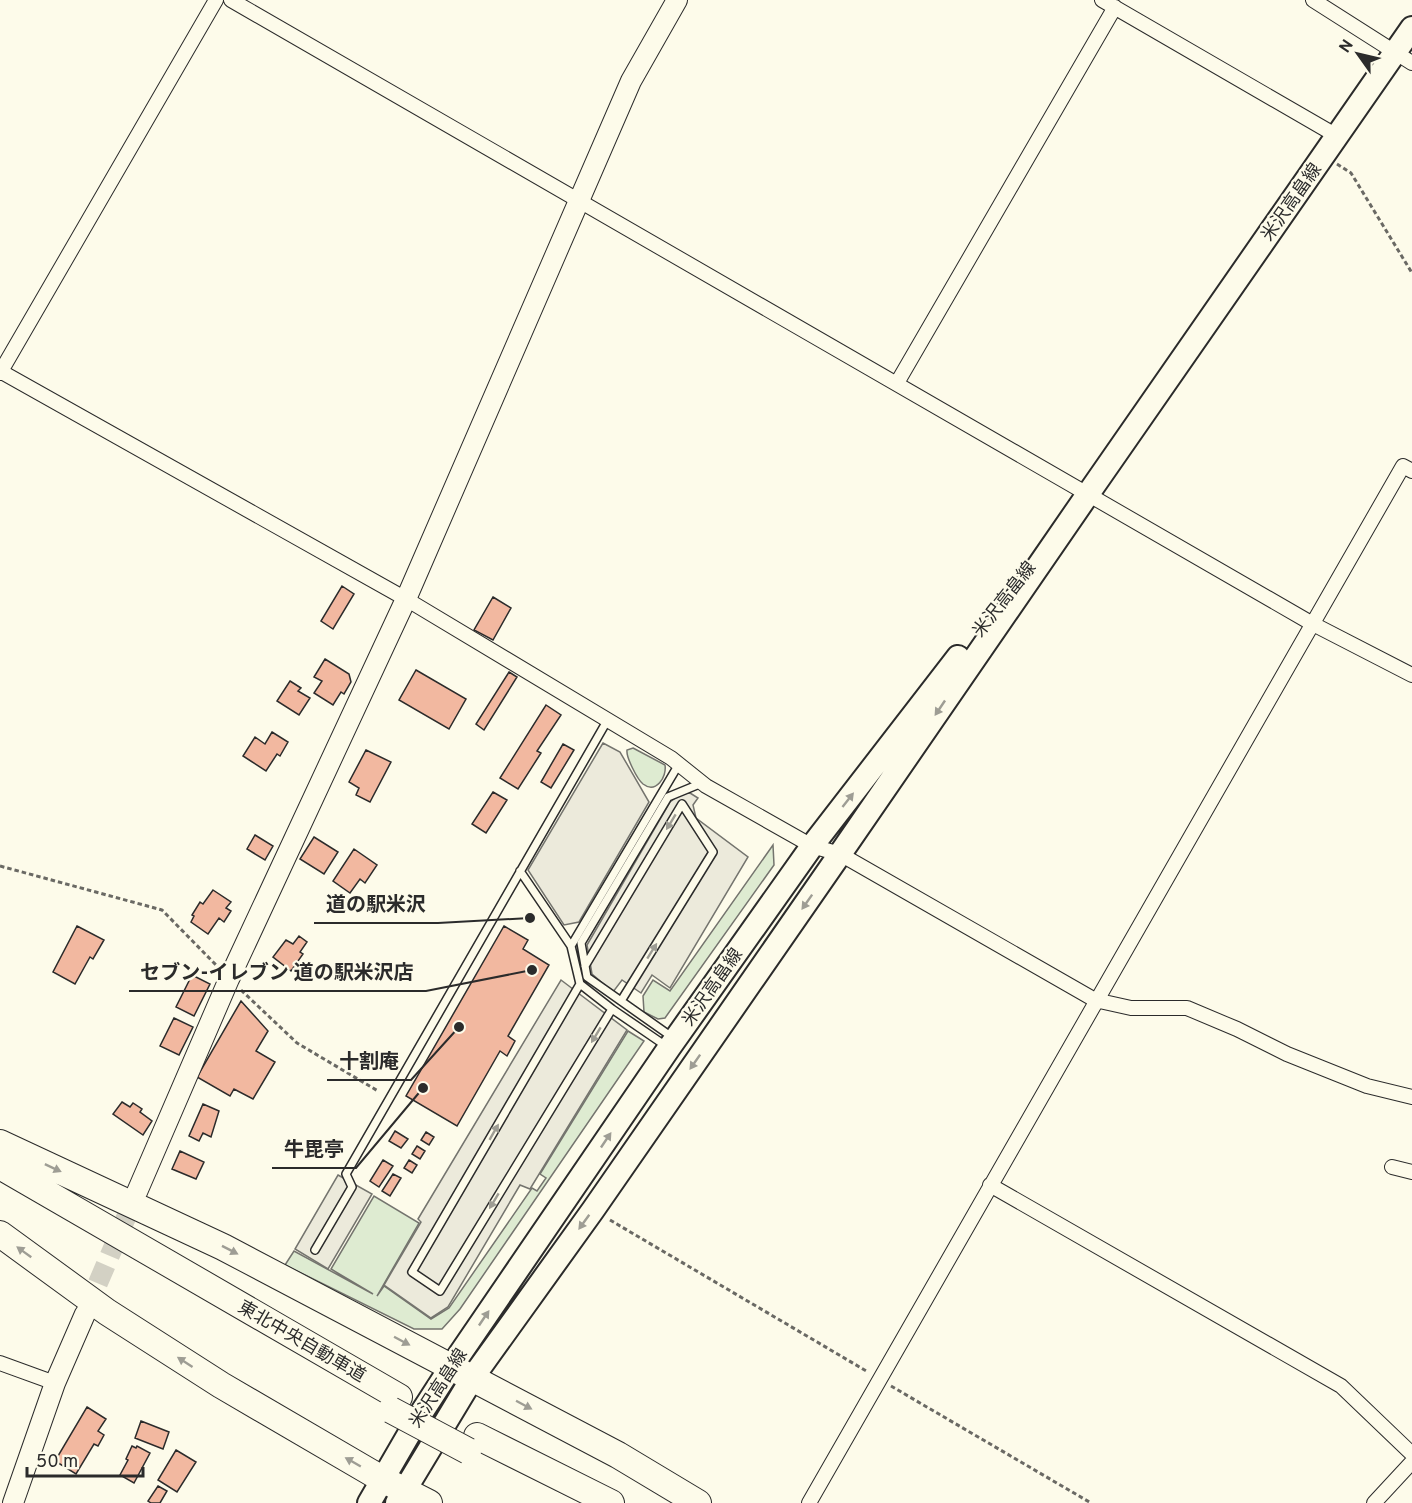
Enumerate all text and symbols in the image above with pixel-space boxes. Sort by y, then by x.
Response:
north arrow [1328,24,1388,84]
text: N [1336,36,1359,57]
street label: 米沢高畠線 [1257,159,1327,246]
street label: 米沢高畠線 [968,557,1042,642]
one-way arrow [934,700,946,716]
one-way arrow [841,792,854,808]
one-way arrow [667,813,677,830]
callout: 道の駅米沢 [314,885,438,923]
text: 道の駅米沢 [326,893,426,919]
one-way arrow [802,894,813,910]
one-way arrow [646,943,657,959]
street label: 米沢高畠線 [678,944,748,1031]
callout: セブン-イレブン 道の駅米沢店 [129,953,426,991]
text: セブン-イレブン 道の駅米沢店 [140,961,414,987]
one-way arrow [590,1027,601,1043]
callout: 十割庵 [327,1042,411,1080]
text: 十割庵 [339,1050,399,1076]
one-way arrow [690,1054,701,1070]
one-way arrow [489,1123,499,1140]
callout: 牛毘亭 [272,1130,356,1168]
one-way arrow [600,1132,611,1148]
text: 牛毘亭 [284,1138,344,1164]
one-way arrow [44,1163,61,1172]
one-way arrow [489,1193,500,1209]
one-way arrow [578,1213,590,1229]
one-way arrow [17,1246,33,1258]
one-way arrow [221,1246,238,1255]
street label: 東北中央自動車道 [233,1296,369,1388]
one-way arrow [478,1311,490,1327]
one-way arrow [394,1336,411,1346]
street label: 米沢高畠線 [405,1345,473,1433]
one-way arrow [177,1357,193,1368]
one-way arrow [516,1400,533,1410]
scale bar [27,1440,142,1478]
text: 50 m [36,1451,78,1474]
one-way arrow [344,1457,361,1467]

